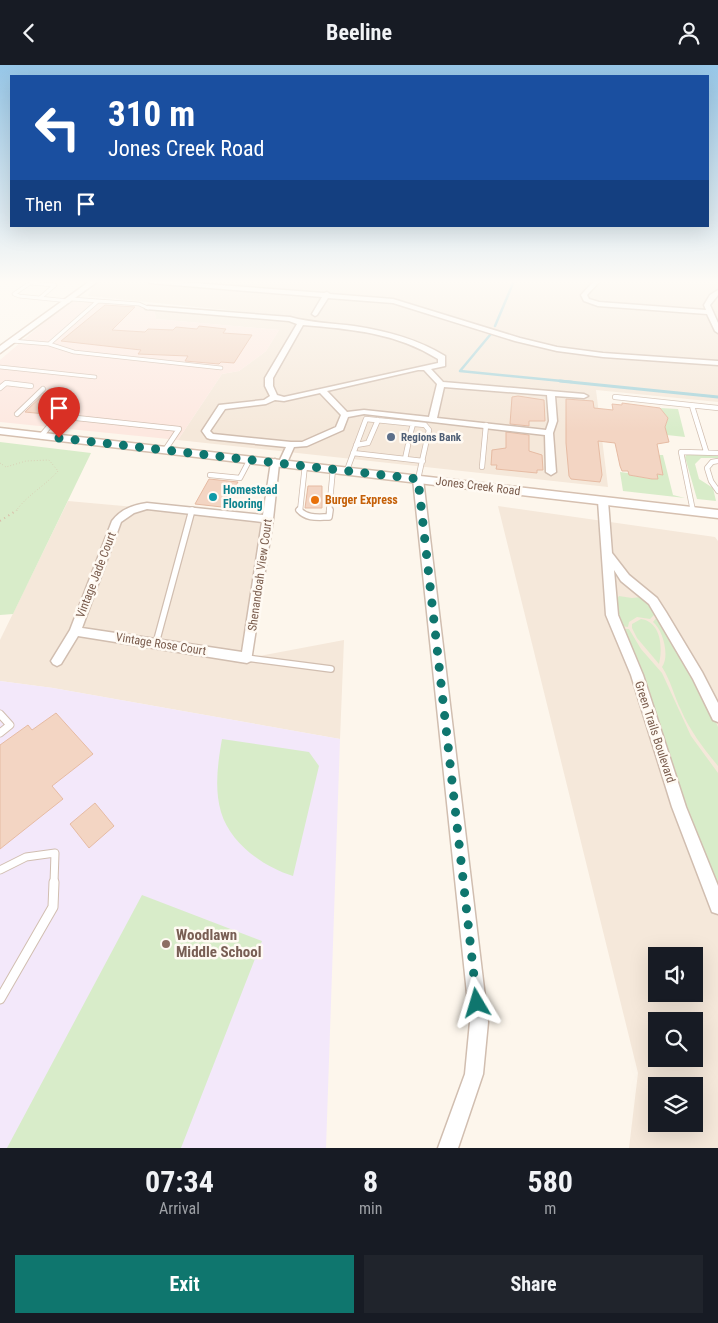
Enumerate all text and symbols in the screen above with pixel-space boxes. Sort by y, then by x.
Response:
icon: back [15,19,43,47]
icon: person [675,19,703,47]
text: Beeline [326,20,392,45]
text: 310 m [108,94,195,135]
icon: left [25,95,90,160]
text: Jones Creek Road [108,136,264,161]
icon: arrive [72,190,100,218]
text: Then [25,193,62,216]
pin [38,387,80,438]
icon: arrive [45,394,73,422]
marker: Regions Bank [385,431,397,443]
place label: Regions Bank [401,431,462,444]
street label: Jones Creek Road [435,474,521,498]
place label: Homestead Flooring [223,483,278,511]
marker: Homestead Flooring [207,491,219,503]
place label: Burger Express [325,493,398,507]
marker: Burger Express [309,494,321,506]
street label: Shenandoah View Court [245,518,275,632]
street label: Vintage Jade Court [73,530,119,620]
street label: Vintage Rose Court [115,630,208,658]
street label: Green Trails Boulevard [632,679,678,785]
place label: Woodlawn Middle School [176,926,262,961]
marker: Woodlawn Middle School [160,938,172,950]
map controls [648,947,703,1132]
button: sound [648,947,703,1002]
position arrow [450,976,502,1028]
button: search [648,1012,703,1067]
button: layers [648,1077,703,1132]
text: 07:34 [145,1164,214,1199]
text: 8 [363,1164,378,1199]
text: 580 [527,1164,573,1199]
text: Arrival [159,1199,200,1218]
text: min [359,1199,382,1218]
text: m [544,1199,556,1218]
button: Exit [15,1255,354,1313]
button: Share [364,1255,703,1313]

